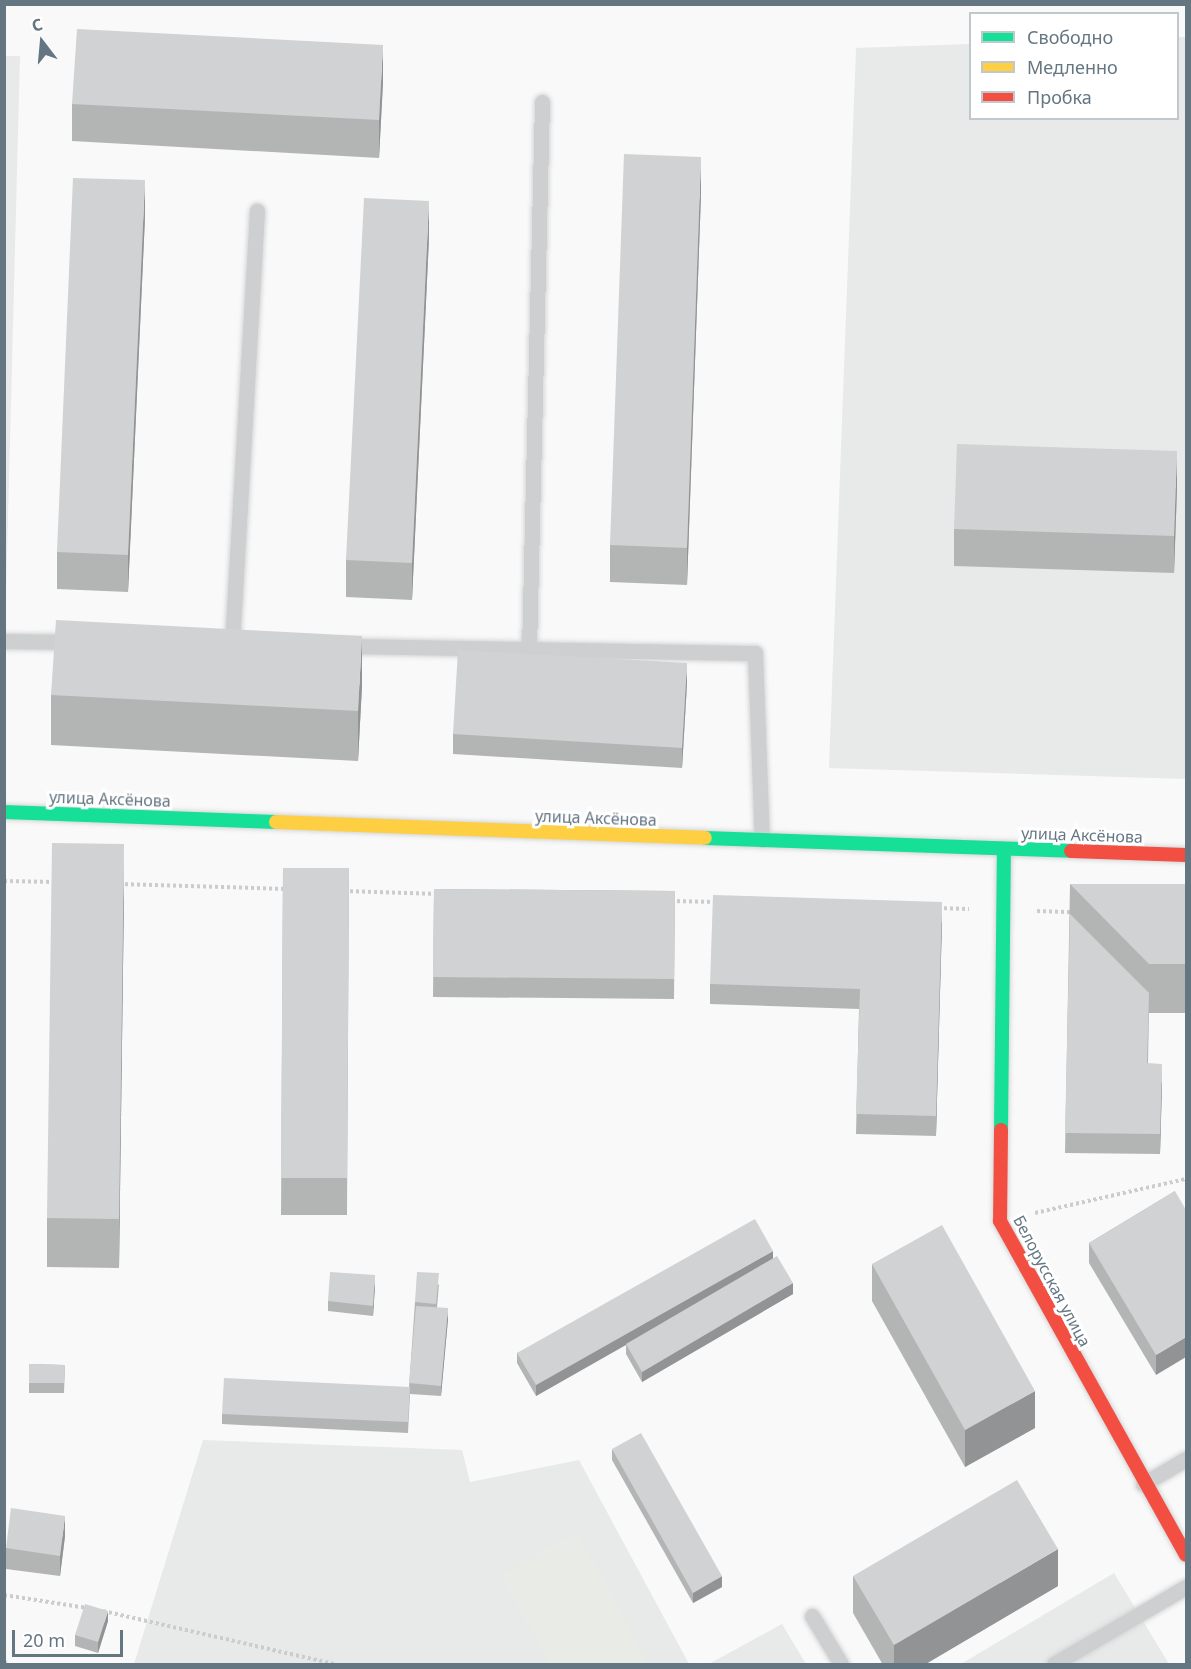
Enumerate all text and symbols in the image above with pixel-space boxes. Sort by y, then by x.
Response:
north arrow [12,12,72,72]
legend [969,12,1179,120]
text: С [29,13,45,37]
text: Свободно [1027,25,1113,49]
text: Медленно [1027,55,1118,79]
text: Пробка [1027,85,1092,109]
street label: улица Аксёнова [49,787,171,811]
street label: улица Аксёнова [535,806,657,830]
street label: улица Аксёнова [1021,823,1143,847]
street label: Белорусская улица [1009,1212,1095,1350]
scale bar [15,1618,126,1656]
text: 20 m [23,1628,65,1652]

